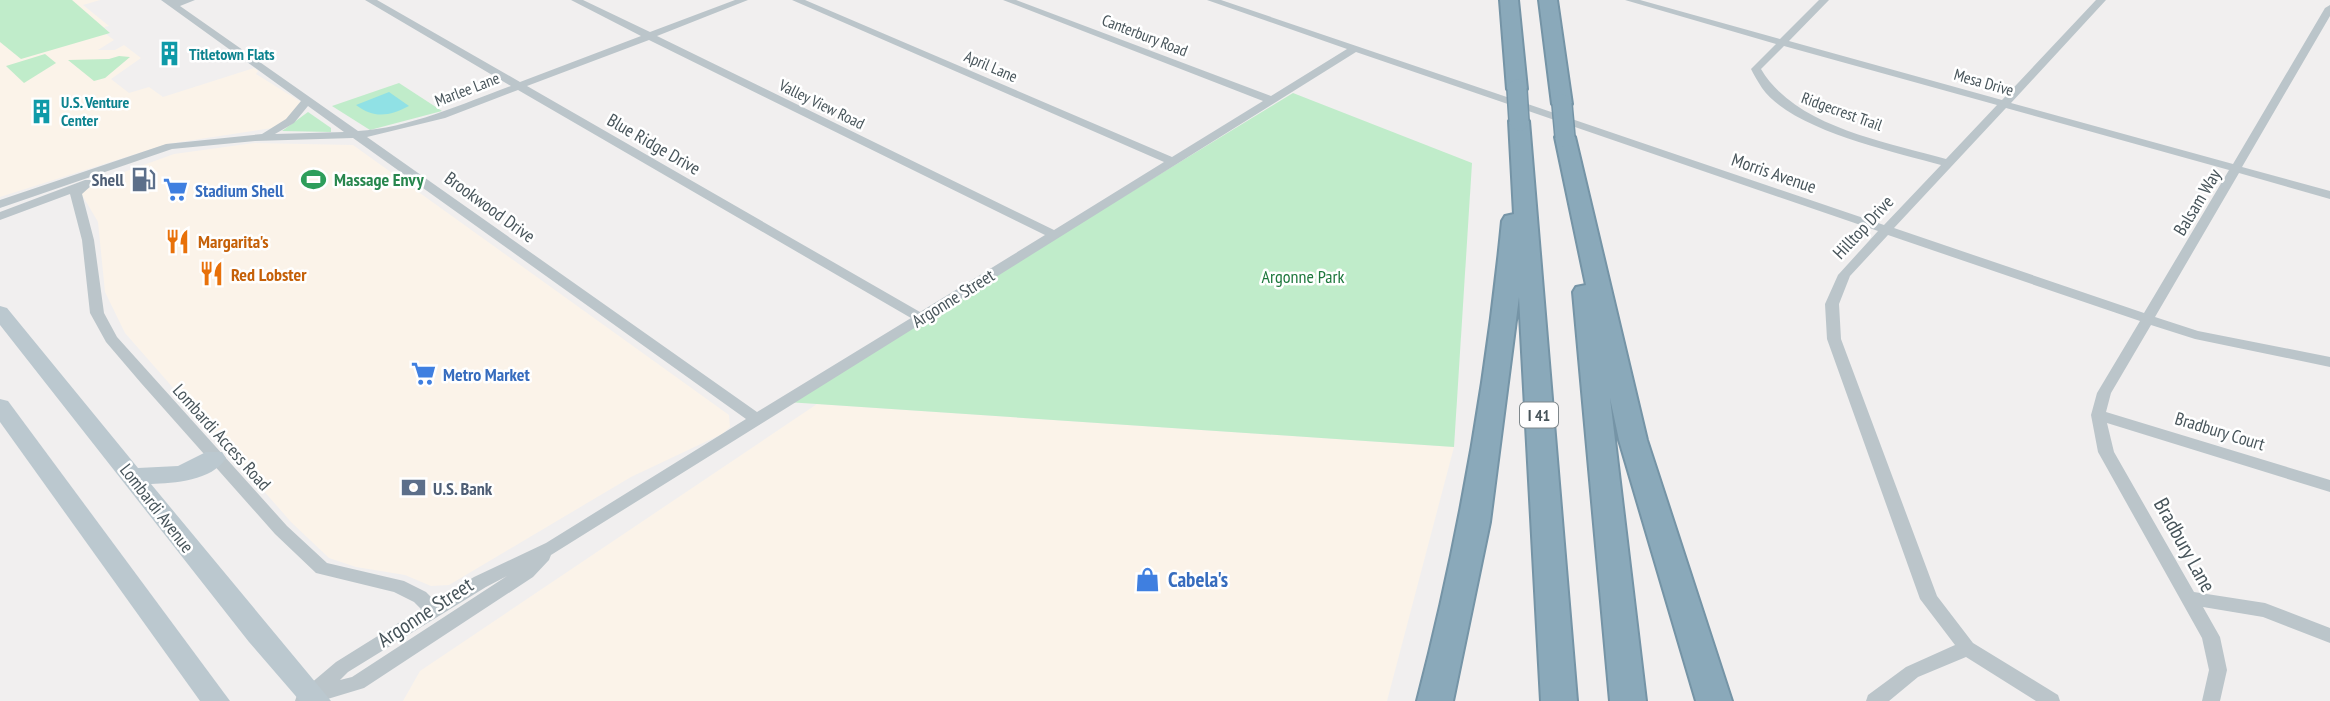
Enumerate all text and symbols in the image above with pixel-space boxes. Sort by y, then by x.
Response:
street label: Canterbury Road [1099,9,1191,61]
building icon: Titletown Flats [155,40,183,68]
place label: Titletown Flats [189,44,275,64]
street label: April Lane [961,46,1021,86]
street label: Mesa Drive [1952,64,2016,100]
street label: Marlee Lane [432,68,502,110]
street label: Valley View Road [775,74,868,133]
street label: Ridgecrest Trail [1799,87,1885,135]
place label: U.S. Venture Center [61,92,130,130]
building icon: U.S. Venture Center [27,97,55,125]
street label: Blue Ridge Drive [603,108,705,180]
street label: Morris Avenue [1729,148,1819,198]
street label: Balsam Way [2168,164,2226,240]
fuel station icon: Shell [130,165,158,193]
sports icon: Massage Envy [300,165,328,193]
street label: Brookwood Drive [440,166,540,248]
place label: Shell [92,168,125,191]
place label: Massage Envy [334,168,425,191]
supermarket icon: Stadium Shell [161,176,189,204]
place label: Stadium Shell [195,179,284,202]
street label: Hilltop Drive [1828,190,1898,264]
restaurant icon: Margarita's [164,227,192,255]
place label: Margarita's [198,230,268,253]
restaurant icon: Red Lobster [197,260,225,288]
place label: Red Lobster [231,263,307,286]
street label: Argonne Street [907,263,999,332]
park label: Argonne Park [1262,265,1344,288]
supermarket icon: Metro Market [409,360,437,388]
place label: Metro Market [443,363,530,386]
street label: Lombardi Access Road [168,379,276,495]
road number: I 41 [1520,402,1558,428]
street label: Bradbury Court [2172,406,2268,456]
street label: Lombardi Avenue [115,459,199,557]
bank icon: U.S. Bank [399,474,427,502]
place label: U.S. Bank [433,477,493,500]
street label: Bradbury Lane [2148,493,2222,597]
shop icon: Cabela's [1134,565,1162,593]
place label: Cabela's [1168,566,1228,593]
street label: Argonne Street [372,571,478,653]

